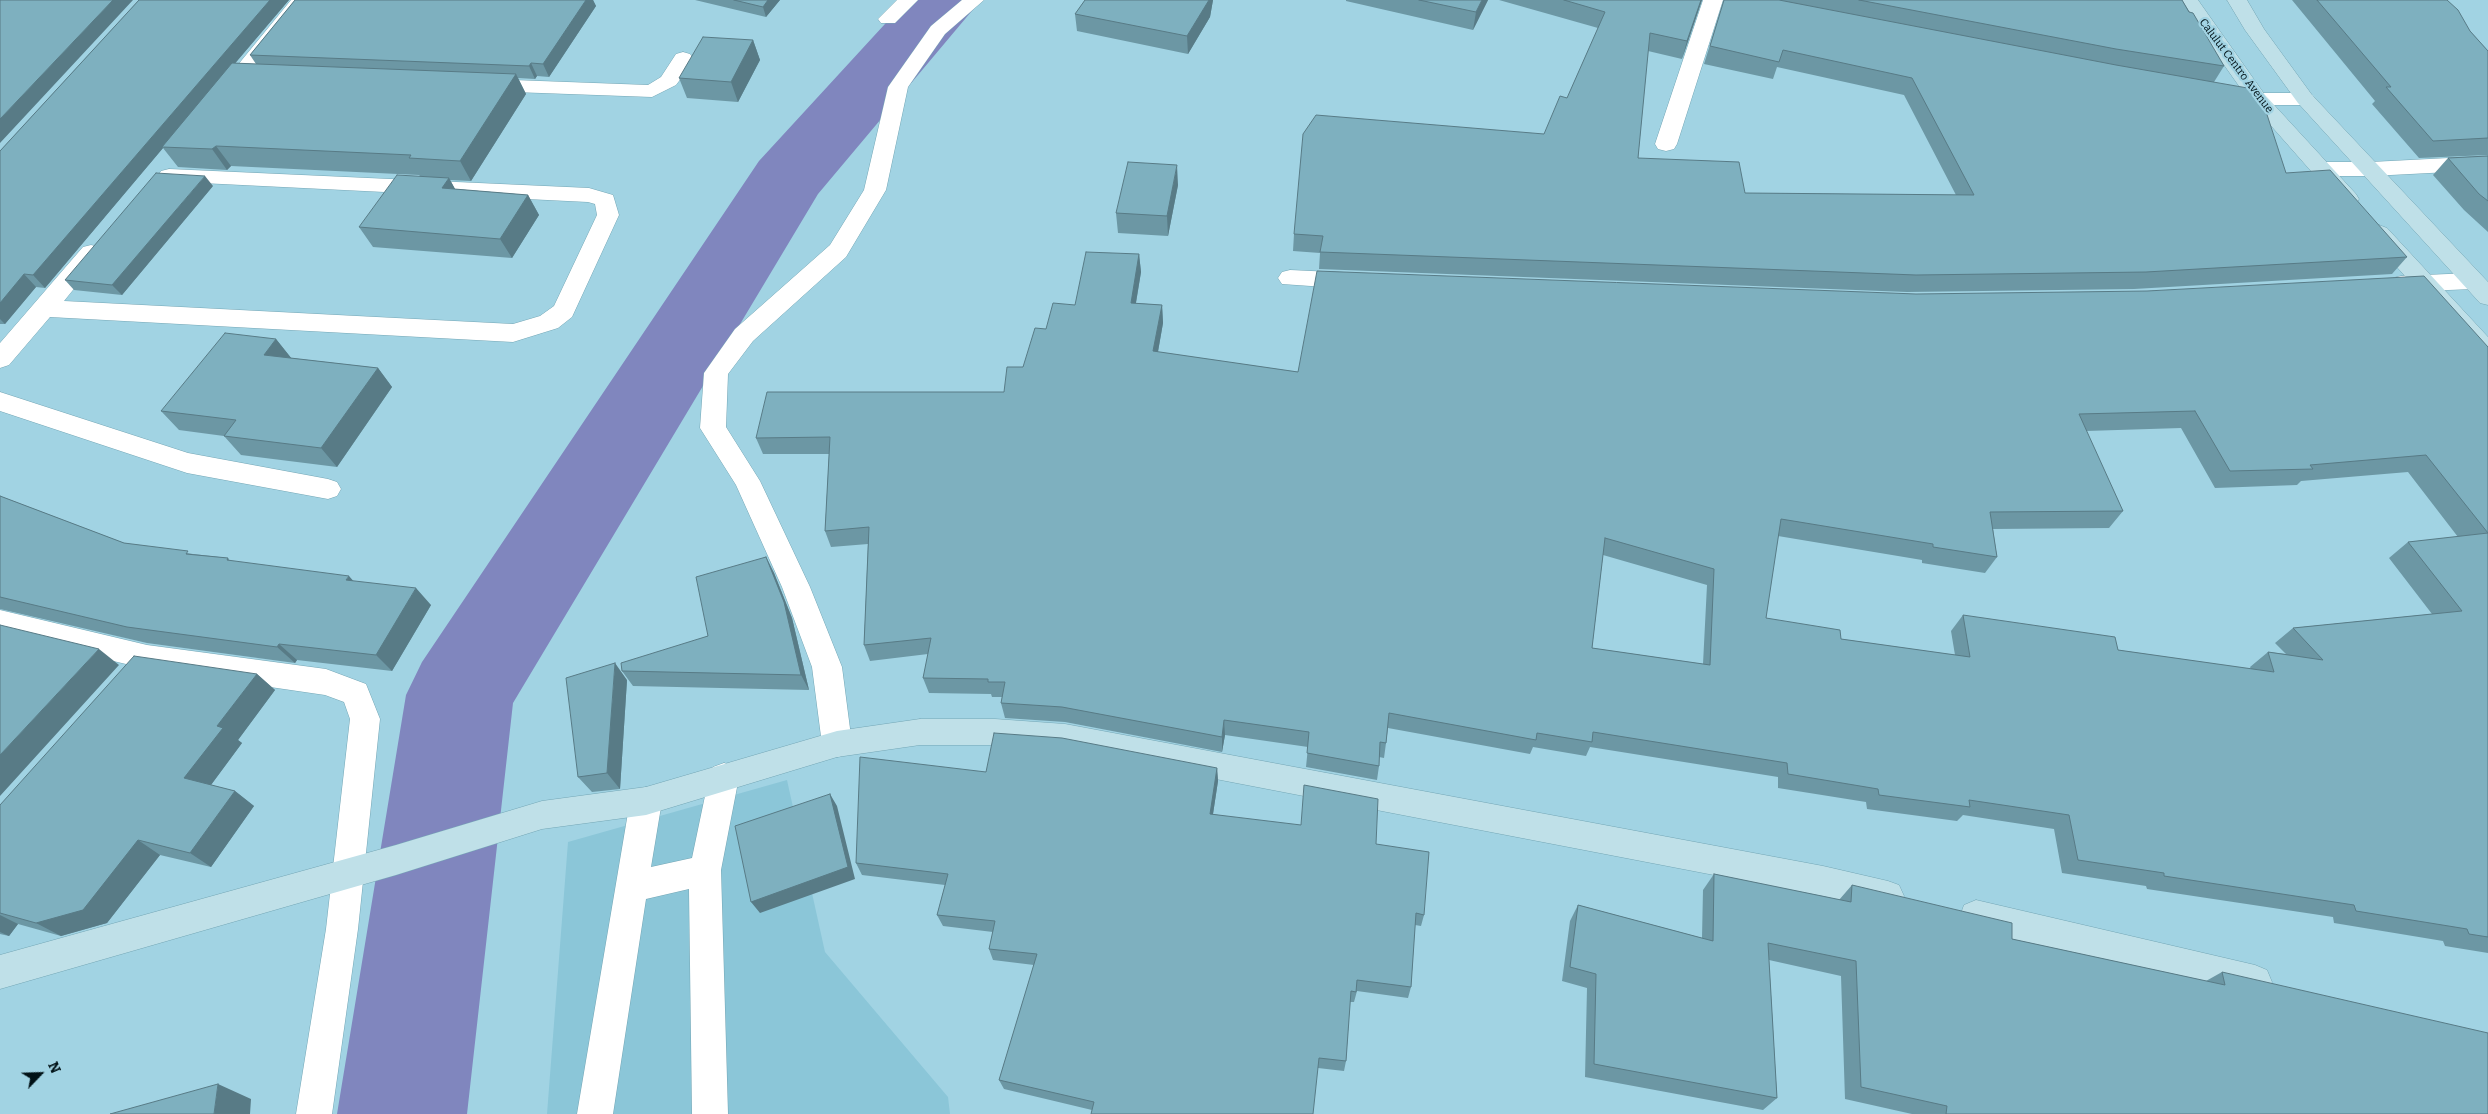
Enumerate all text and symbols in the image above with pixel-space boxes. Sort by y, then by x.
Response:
street label: Calulut Centro Avenue [2196,16,2276,116]
north arrow [15,1049,65,1099]
text: N [44,1059,64,1076]

